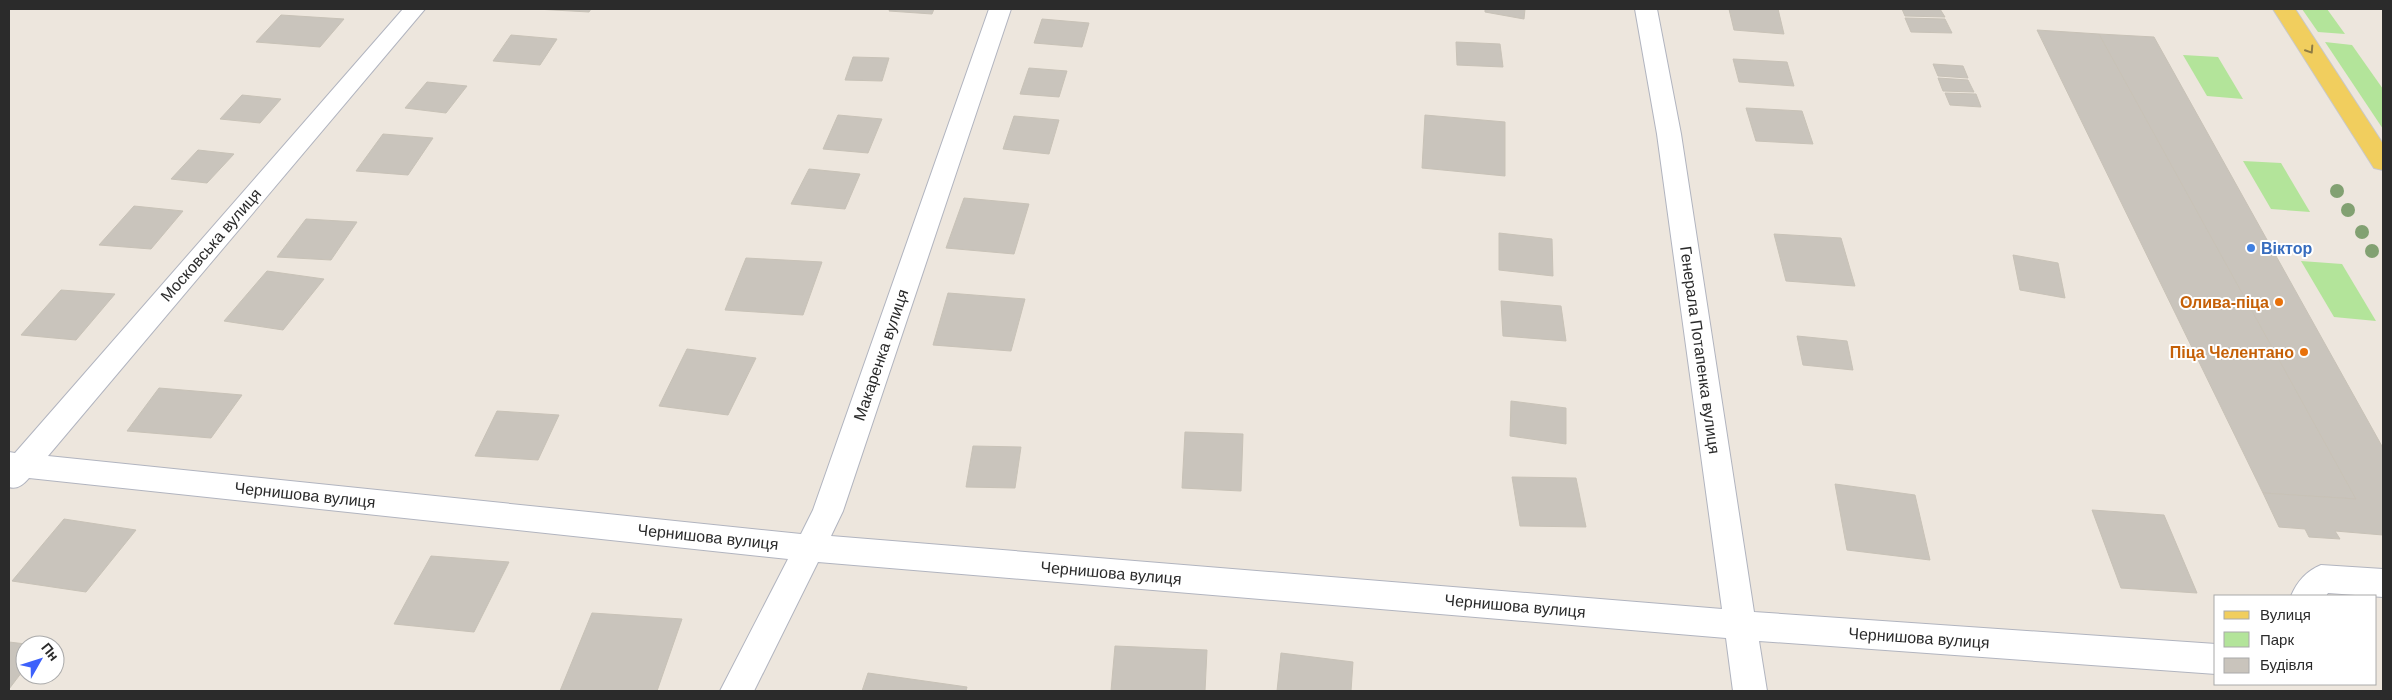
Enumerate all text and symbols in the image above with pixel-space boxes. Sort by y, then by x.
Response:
one-way arrow [2304,44,2313,53]
street label: Московська вулиця [157,185,265,305]
place label: Віктор [2261,240,2312,257]
marker: Віктор [2245,242,2257,254]
street label: Генерала Потапенка вулиця [1677,245,1723,455]
street label: Макаренка вулиця [851,287,911,423]
place label: Олива-піца [2180,294,2269,311]
marker: Олива-піца [2273,296,2285,308]
place label: Піца Челентано [2170,344,2294,361]
marker: Піца Челентано [2298,346,2310,358]
street label: Чернишова вулиця [234,479,376,511]
street label: Чернишова вулиця [637,521,779,553]
street label: Чернишова вулиця [1040,558,1182,588]
street label: Чернишова вулиця [1444,591,1586,621]
legend [2214,595,2377,685]
text: Вулиця [2260,606,2311,623]
street label: Чернишова вулиця [1848,625,1990,651]
text: Парк [2260,631,2294,648]
north arrow [15,635,65,685]
text: Пн [38,640,62,664]
text: Будівля [2260,656,2313,673]

